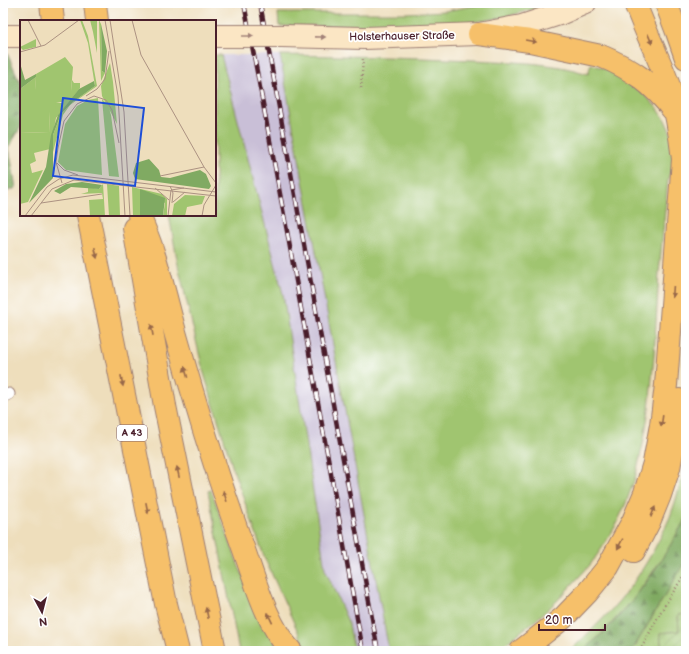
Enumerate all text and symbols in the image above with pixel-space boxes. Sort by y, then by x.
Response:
inset map [20,20,216,216]
street label: Holsterhauser Straße [349,29,455,43]
one-way arrow [242,33,255,39]
one-way arrow [647,33,653,45]
one-way arrow [314,34,327,40]
one-way arrow [525,38,537,44]
one-way arrow [93,247,99,259]
one-way arrow [670,286,677,298]
one-way arrow [148,324,154,336]
one-way arrow [183,366,189,378]
one-way arrow [119,374,125,387]
one-way arrow [659,415,665,427]
road number: A 43 [117,425,147,441]
one-way arrow [175,466,181,478]
one-way arrow [222,490,228,502]
one-way arrow [145,502,151,514]
one-way arrow [650,507,656,518]
one-way arrow [617,538,624,550]
north arrow [22,592,62,632]
scale bar [539,606,605,632]
one-way arrow [204,607,210,619]
one-way arrow [267,612,273,624]
text: 20 m [545,613,572,628]
text: N [38,614,48,628]

